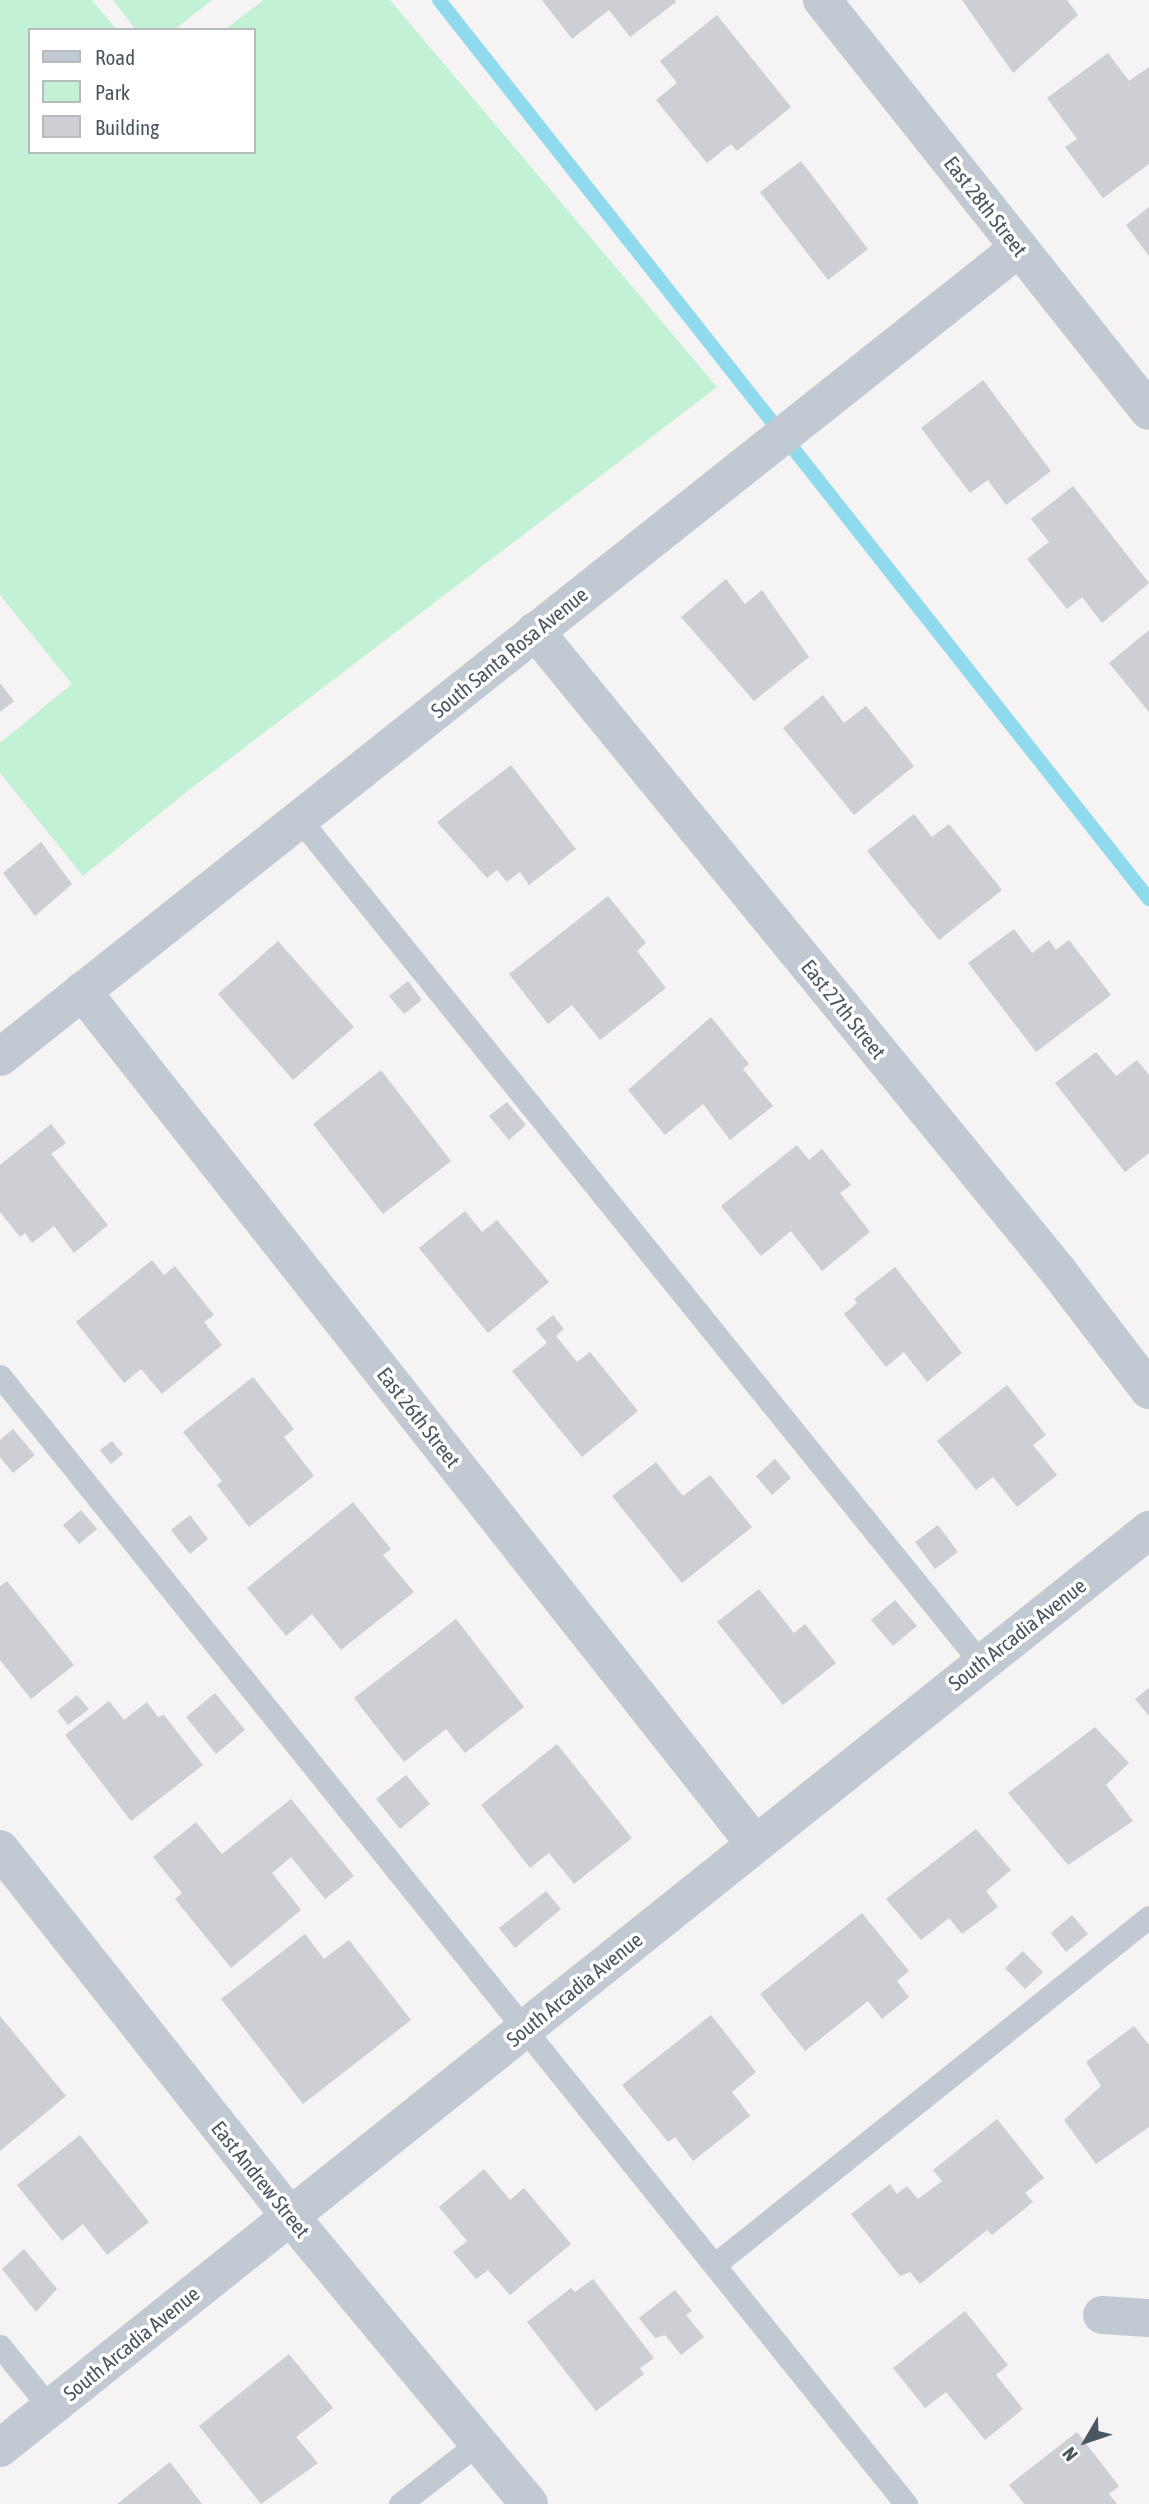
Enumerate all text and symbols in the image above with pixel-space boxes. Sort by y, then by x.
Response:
legend [28,28,256,154]
text: Road [95,45,135,69]
text: Park [95,80,130,104]
text: Building [95,115,159,139]
street label: East 28th Street [939,151,1033,261]
street label: South Santa Rosa Avenue [426,581,592,723]
street label: East 27th Street [796,954,892,1064]
street label: East 26th Street [372,1362,466,1472]
street label: South Arcadia Avenue [943,1573,1091,1695]
street label: South Arcadia Avenue [501,1926,647,2052]
street label: East Andrew Street [206,2116,316,2242]
street label: South Arcadia Avenue [58,2280,204,2406]
north arrow [1051,2406,1121,2476]
text: N [1058,2443,1082,2465]

